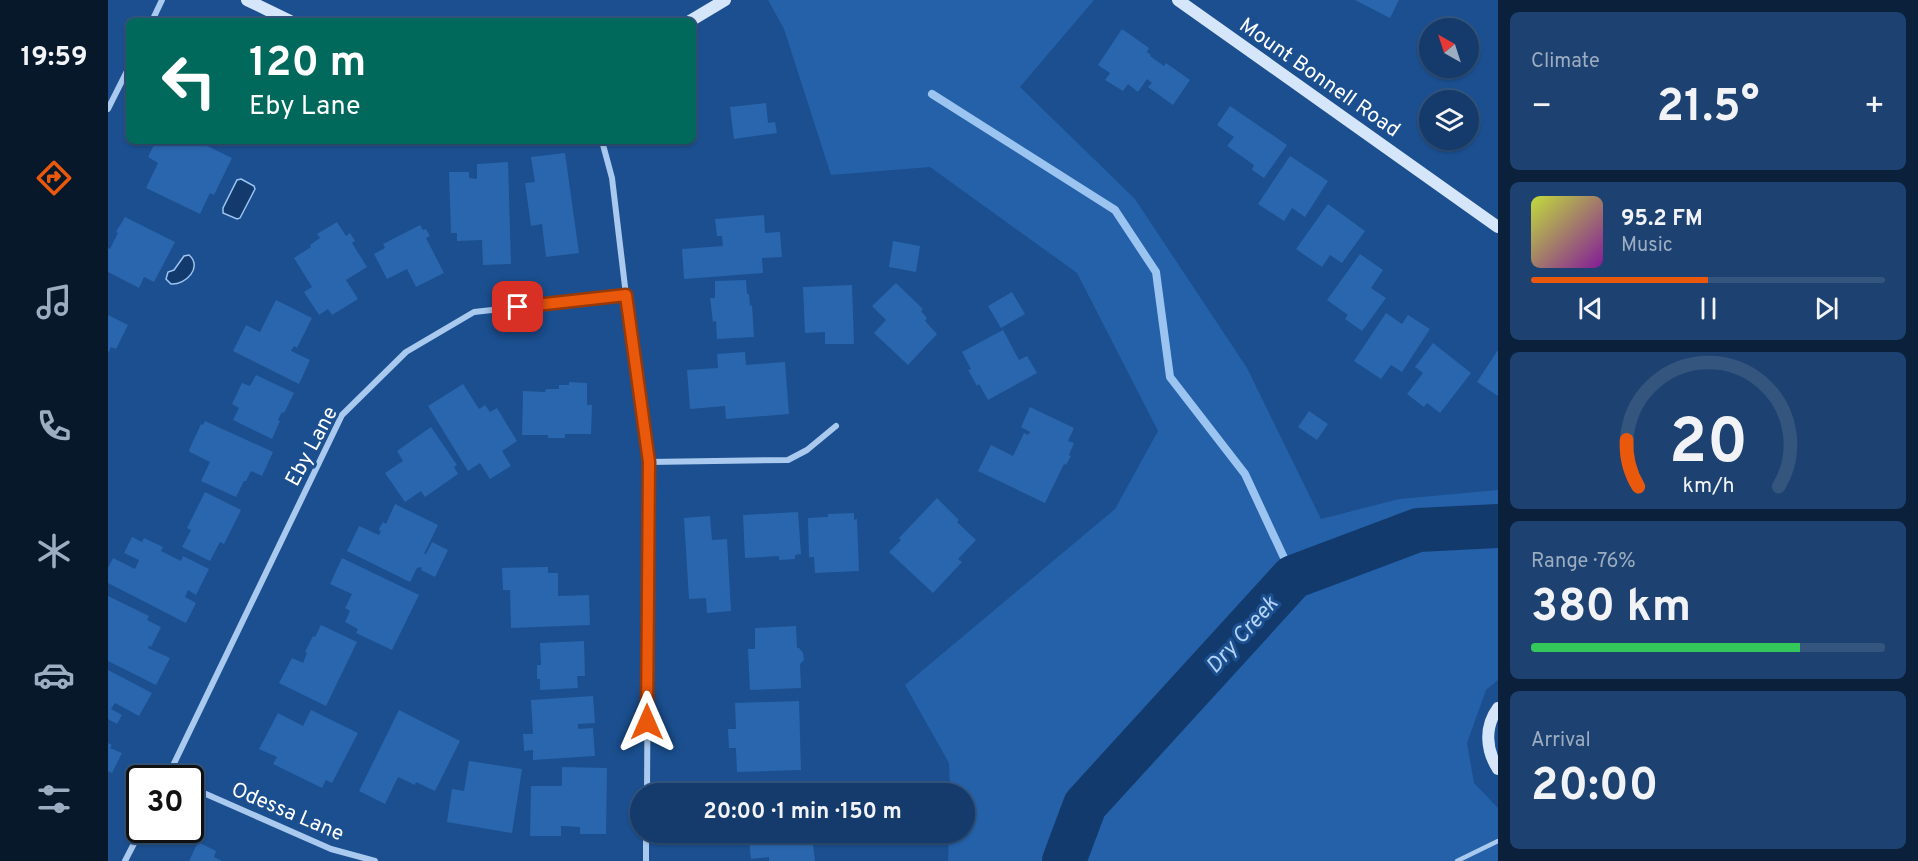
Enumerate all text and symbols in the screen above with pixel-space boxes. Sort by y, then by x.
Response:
street label: Mount Bonnell Road [1233,12,1405,144]
north arrow [1419,18,1479,78]
map controls [1419,18,1479,150]
text: 120 m [249,38,366,91]
text: 19:59 [20,41,88,75]
icon: left [150,42,228,120]
text: Climate [1531,49,1600,75]
text: 21.5° [1657,80,1759,137]
text: − [1531,87,1552,129]
text: + [1864,87,1885,129]
text: Eby Lane [249,90,361,124]
button: layers [1419,90,1479,150]
icon: directions [33,157,75,199]
text: 95.2 FM [1621,206,1703,233]
text: Music [1621,233,1673,259]
icon: music [33,281,75,323]
pin [492,281,543,332]
icon: arrive [501,290,534,323]
icon: previous [1574,292,1607,325]
icon: pause [1692,292,1725,325]
icon: next [1810,292,1843,325]
street label: Eby Lane [280,402,345,491]
icon: phone [33,405,75,447]
text: 20 [1668,407,1748,486]
text: km/h [1682,474,1734,501]
icon: climate [33,530,75,572]
text: Range · 76% [1531,549,1636,575]
text: 380 km [1531,580,1691,637]
water label: Dry Creek [1201,591,1285,680]
icon: car [33,654,75,696]
position arrow [615,690,679,754]
text: Arrival [1531,728,1591,754]
text: 20:00 [1531,759,1658,816]
speed limit sign: 30 [126,765,204,843]
street label: Odessa Lane [227,777,348,848]
icon: filters [33,778,75,820]
text: 20:00 · 1 min · 150 m [703,799,902,826]

